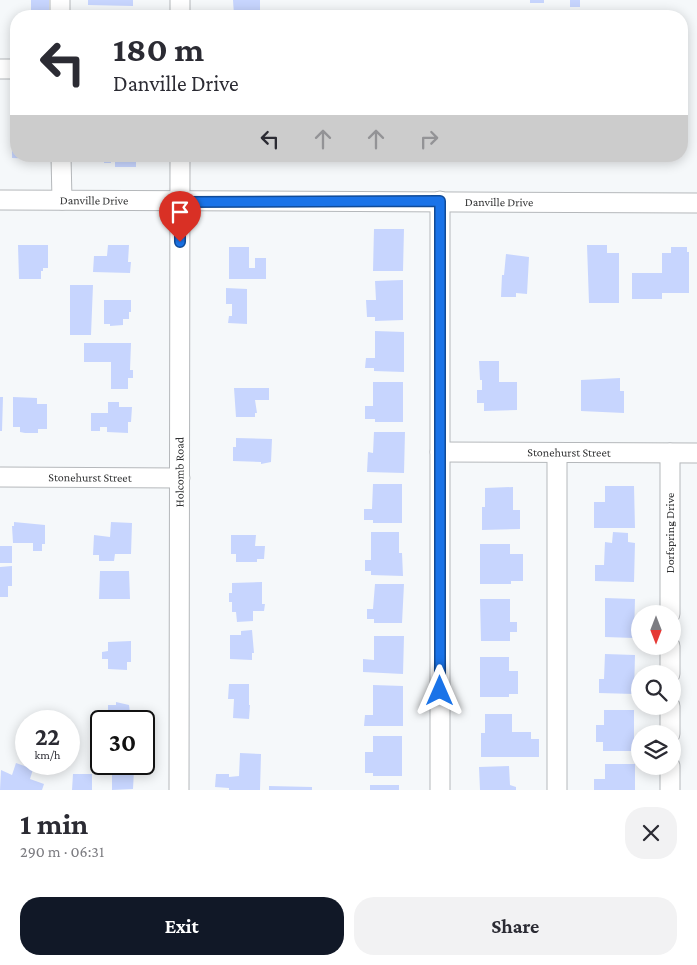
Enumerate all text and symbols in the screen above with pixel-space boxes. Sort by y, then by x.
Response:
icon: left [30,30,95,95]
text: 180 m [113,30,204,69]
text: Danville Drive [113,71,239,96]
icon: left [256,125,284,153]
icon: ahead [309,125,337,153]
icon: ahead [362,125,390,153]
icon: right [415,125,443,153]
pin [159,191,201,242]
street label: Danville Drive [60,193,128,208]
street label: Danville Drive [465,195,533,209]
icon: arrive [166,198,194,226]
street label: Holcomb Road [172,436,187,507]
street label: Stonehurst Street [527,445,612,460]
street label: Stonehurst Street [48,470,133,485]
street label: Dorfspring Drive [663,493,677,573]
north arrow [631,605,681,655]
map controls [631,605,681,775]
position arrow [413,664,465,716]
button: search [631,665,681,715]
speed limit sign: 30 [90,710,155,775]
text: 22 [35,723,60,750]
button: layers [631,725,681,775]
text: km/h [35,748,60,762]
text: 1 min [20,807,88,840]
button: close [625,807,677,859]
text: 290 m · 06:31 [20,843,104,860]
button: Exit [20,897,344,955]
button: Share [354,897,677,955]

